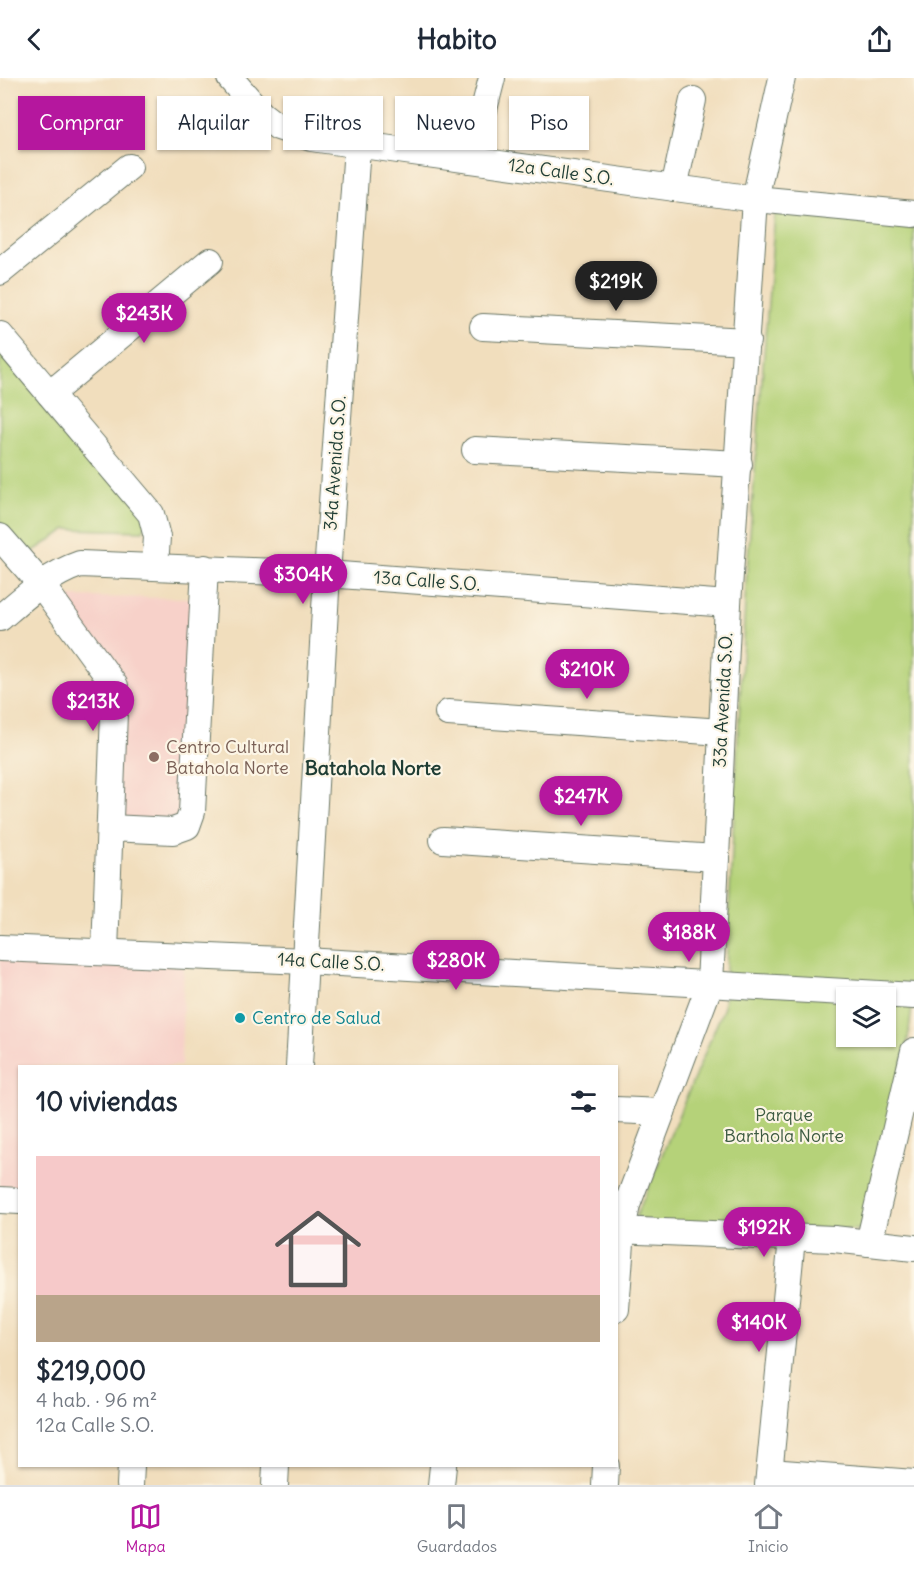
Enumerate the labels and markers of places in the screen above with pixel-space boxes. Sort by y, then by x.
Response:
pin: $219K [574,261,658,312]
pin: $243K [102,293,186,344]
pin: $304K [261,554,345,605]
pin: $210K [545,649,629,700]
pin: $213K [51,681,135,732]
place label: Centro Cultural Batahola Norte [166,735,289,779]
marker: Centro Cultural Batahola Norte [147,750,161,764]
pin: $247K [539,776,623,827]
pin: $188K [647,912,731,963]
pin: $280K [414,940,498,991]
place label: Centro de Salud [252,1006,381,1029]
marker: Centro de Salud [233,1011,247,1025]
pin: $192K [722,1207,806,1258]
pin: $140K [717,1302,801,1353]

